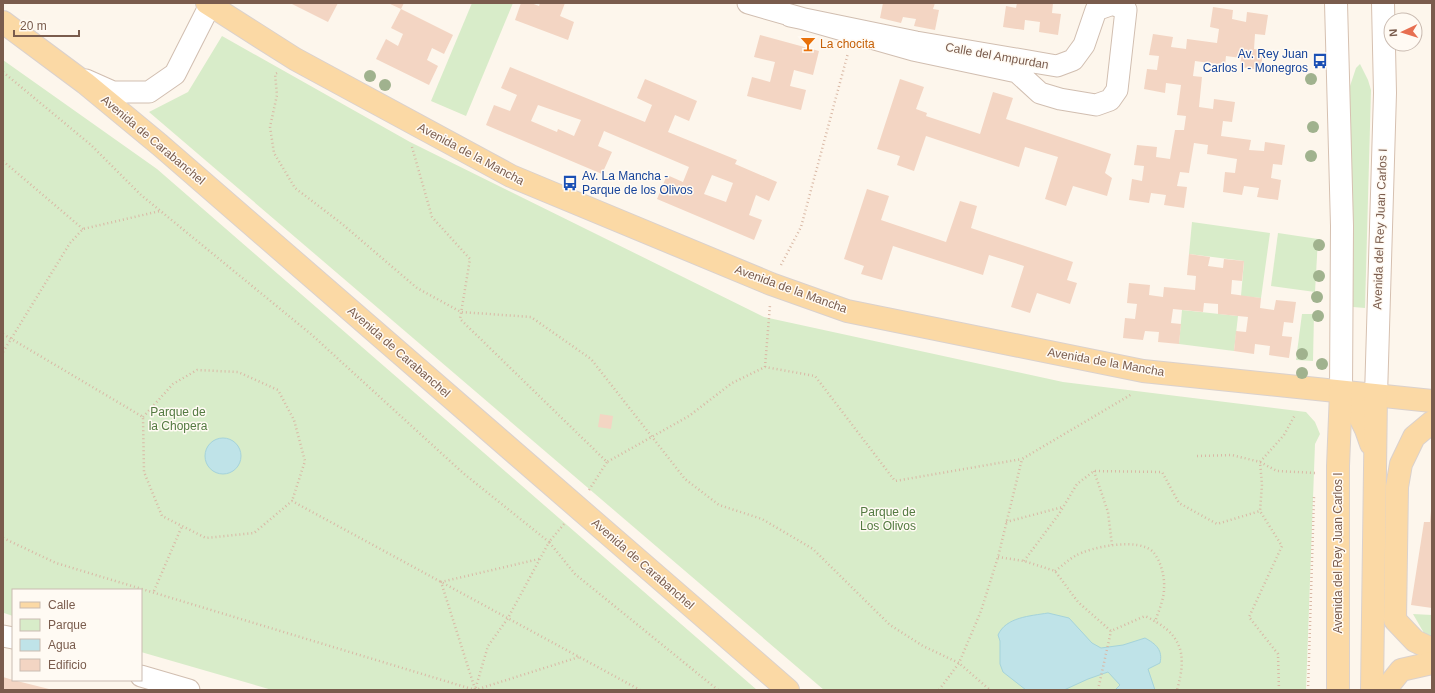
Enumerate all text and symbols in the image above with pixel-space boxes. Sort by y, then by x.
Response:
scale bar [14,12,79,38]
north arrow [1383,12,1423,52]
text: 20 m [20,19,47,33]
text: N [1387,28,1399,37]
bar icon: La chocita [799,35,817,53]
place label: La chocita [820,37,875,51]
street label: Calle del Ampurdan [944,40,1050,72]
place label: Av. Rey Juan Carlos I - Monegros [1203,47,1308,75]
bus stop icon: Av. Rey Juan Carlos I - Monegros [1311,52,1329,70]
street label: Avenida de Carabanchel [98,92,208,188]
street label: Avenida de la Mancha [415,120,527,188]
street label: Avenida del Rey Juan Carlos I [1370,148,1390,310]
place label: Av. La Mancha - Parque de los Olivos [582,169,693,197]
bus stop icon: Av. La Mancha - Parque de los Olivos [561,174,579,192]
street label: Avenida de la Mancha [733,262,849,316]
street label: Avenida de Carabanchel [345,304,453,400]
street label: Avenida de la Mancha [1046,345,1166,379]
park label: Parque de la Chopera [149,405,208,433]
street label: Avenida del Rey Juan Carlos I [1331,472,1345,634]
park label: Parque de Los Olivos [860,505,916,533]
street label: Avenida de Carabanchel [589,516,697,612]
legend [12,589,142,681]
text: Calle [48,598,76,612]
text: Parque [48,618,87,632]
text: Agua [48,638,76,652]
text: Edificio [48,658,87,672]

